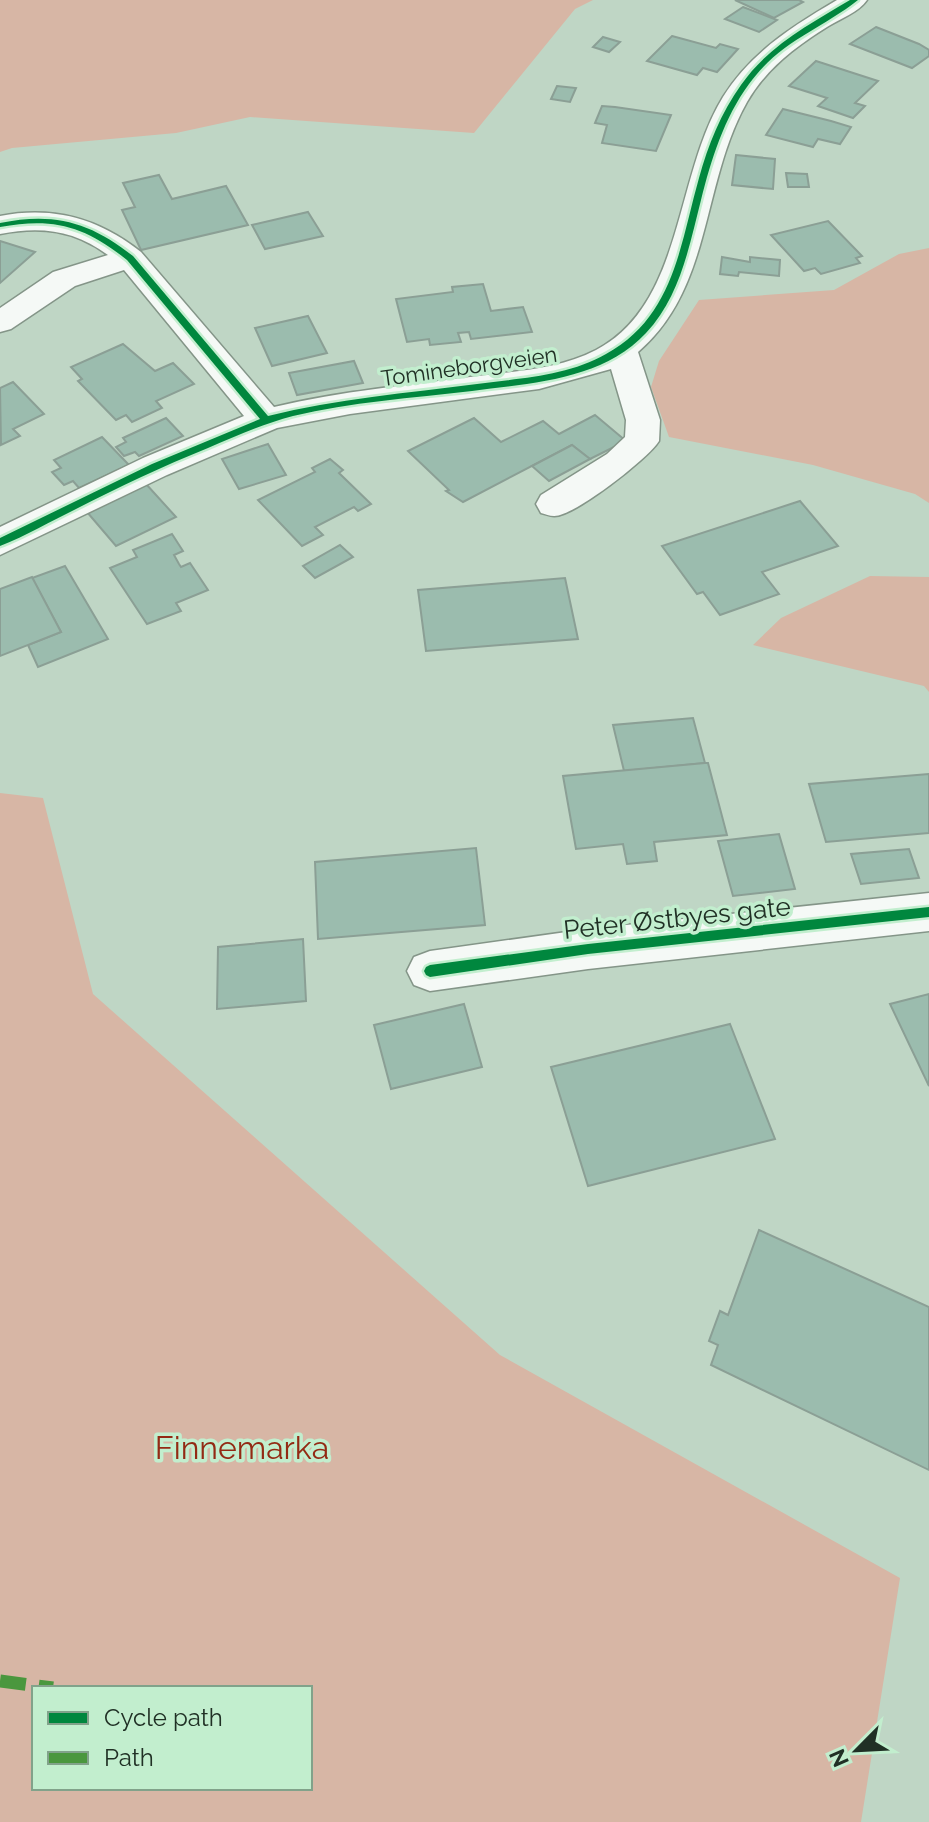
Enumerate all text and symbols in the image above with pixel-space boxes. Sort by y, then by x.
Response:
street label: Tomineborgveien [379,341,559,391]
street label: Peter Østbyes gate [562,891,792,945]
park label: Finnemarka [155,1429,329,1466]
legend [32,1686,312,1790]
text: Cycle path [104,1703,223,1732]
north arrow [817,1710,897,1790]
text: Path [104,1743,154,1772]
text: N [823,1745,854,1771]

